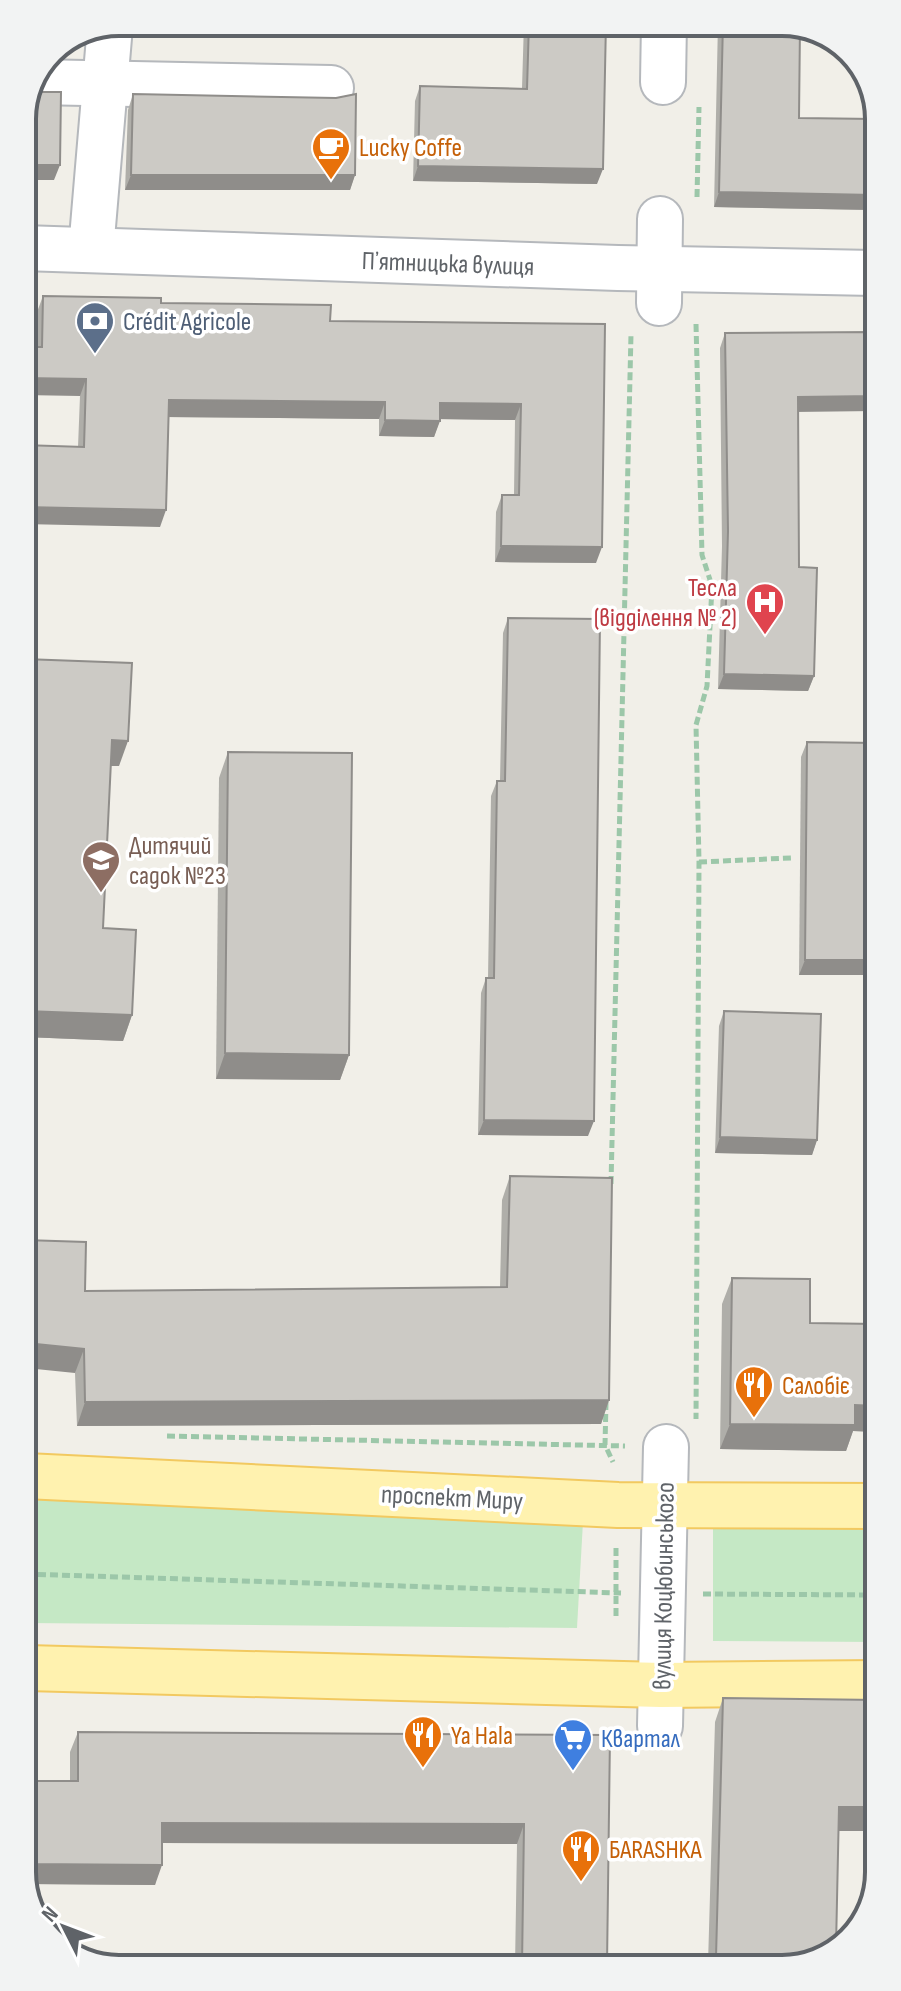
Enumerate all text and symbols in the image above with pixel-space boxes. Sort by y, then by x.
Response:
cafe icon: Lucky Coffe [310,126,352,181]
place label: Lucky Coffe [359,133,462,164]
street label: Пʼятницька вулиця [361,246,535,283]
bank icon: Crédit Agricole [74,300,116,355]
place label: Crédit Agricole [123,307,251,338]
place label: Тесла (відділення № 2) [594,573,737,634]
hospital icon: Тесла (відділення № 2) [744,581,786,636]
place label: Дитячий садок №23 [129,831,226,892]
school or university icon: Дитячий садок №23 [80,839,122,894]
restaurant icon: Салобіє [733,1364,775,1419]
place label: Салобіє [782,1371,850,1402]
street label: проспект Миру [380,1479,524,1518]
street label: вулиця Коцюбинського [647,1482,682,1690]
restaurant icon: Ya Hala [402,1714,444,1769]
supermarket icon: Квартал [552,1717,594,1772]
place label: Ya Hala [451,1721,513,1752]
place label: Квартал [601,1724,681,1755]
restaurant icon: БАRASHKA [560,1828,602,1883]
place label: БАRASHKA [609,1835,702,1866]
north arrow [24,1887,104,1967]
text: N [36,1901,64,1928]

